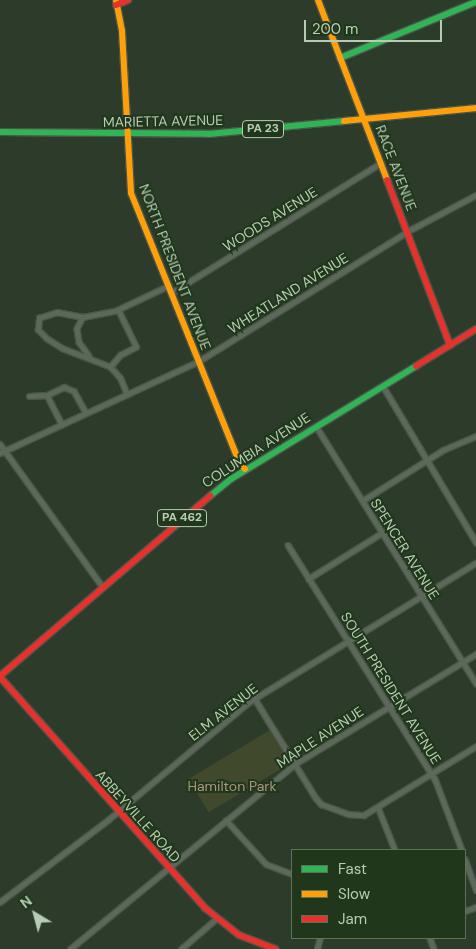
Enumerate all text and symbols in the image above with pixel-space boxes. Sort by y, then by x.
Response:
scale bar [306,10,444,42]
text: 200 m [312,19,358,39]
street label: MARIETTA AVENUE [103,112,223,130]
road number: PA 23 [242,120,284,138]
street label: RACE AVENUE [372,123,420,213]
street label: NORTH PRESIDENT AVENUE [136,182,214,352]
street label: WOODS AVENUE [220,183,320,255]
street label: WHEATLAND AVENUE [225,249,351,337]
street label: COLUMBIA AVENUE [199,409,313,491]
street label: SPENCER AVENUE [367,495,443,603]
road number: PA 462 [156,508,208,528]
street label: SOUTH PRESIDENT AVENUE [337,609,445,767]
street label: ELM AVENUE [185,680,261,744]
street label: MAPLE AVENUE [273,703,367,771]
street label: ABBEYVILLE ROAD [92,766,184,866]
park label: Hamilton Park [187,778,277,794]
legend [291,849,466,939]
text: Fast [338,859,367,879]
text: Slow [338,884,370,904]
north arrow [10,889,60,939]
text: N [16,892,35,912]
text: Jam [338,909,367,929]

